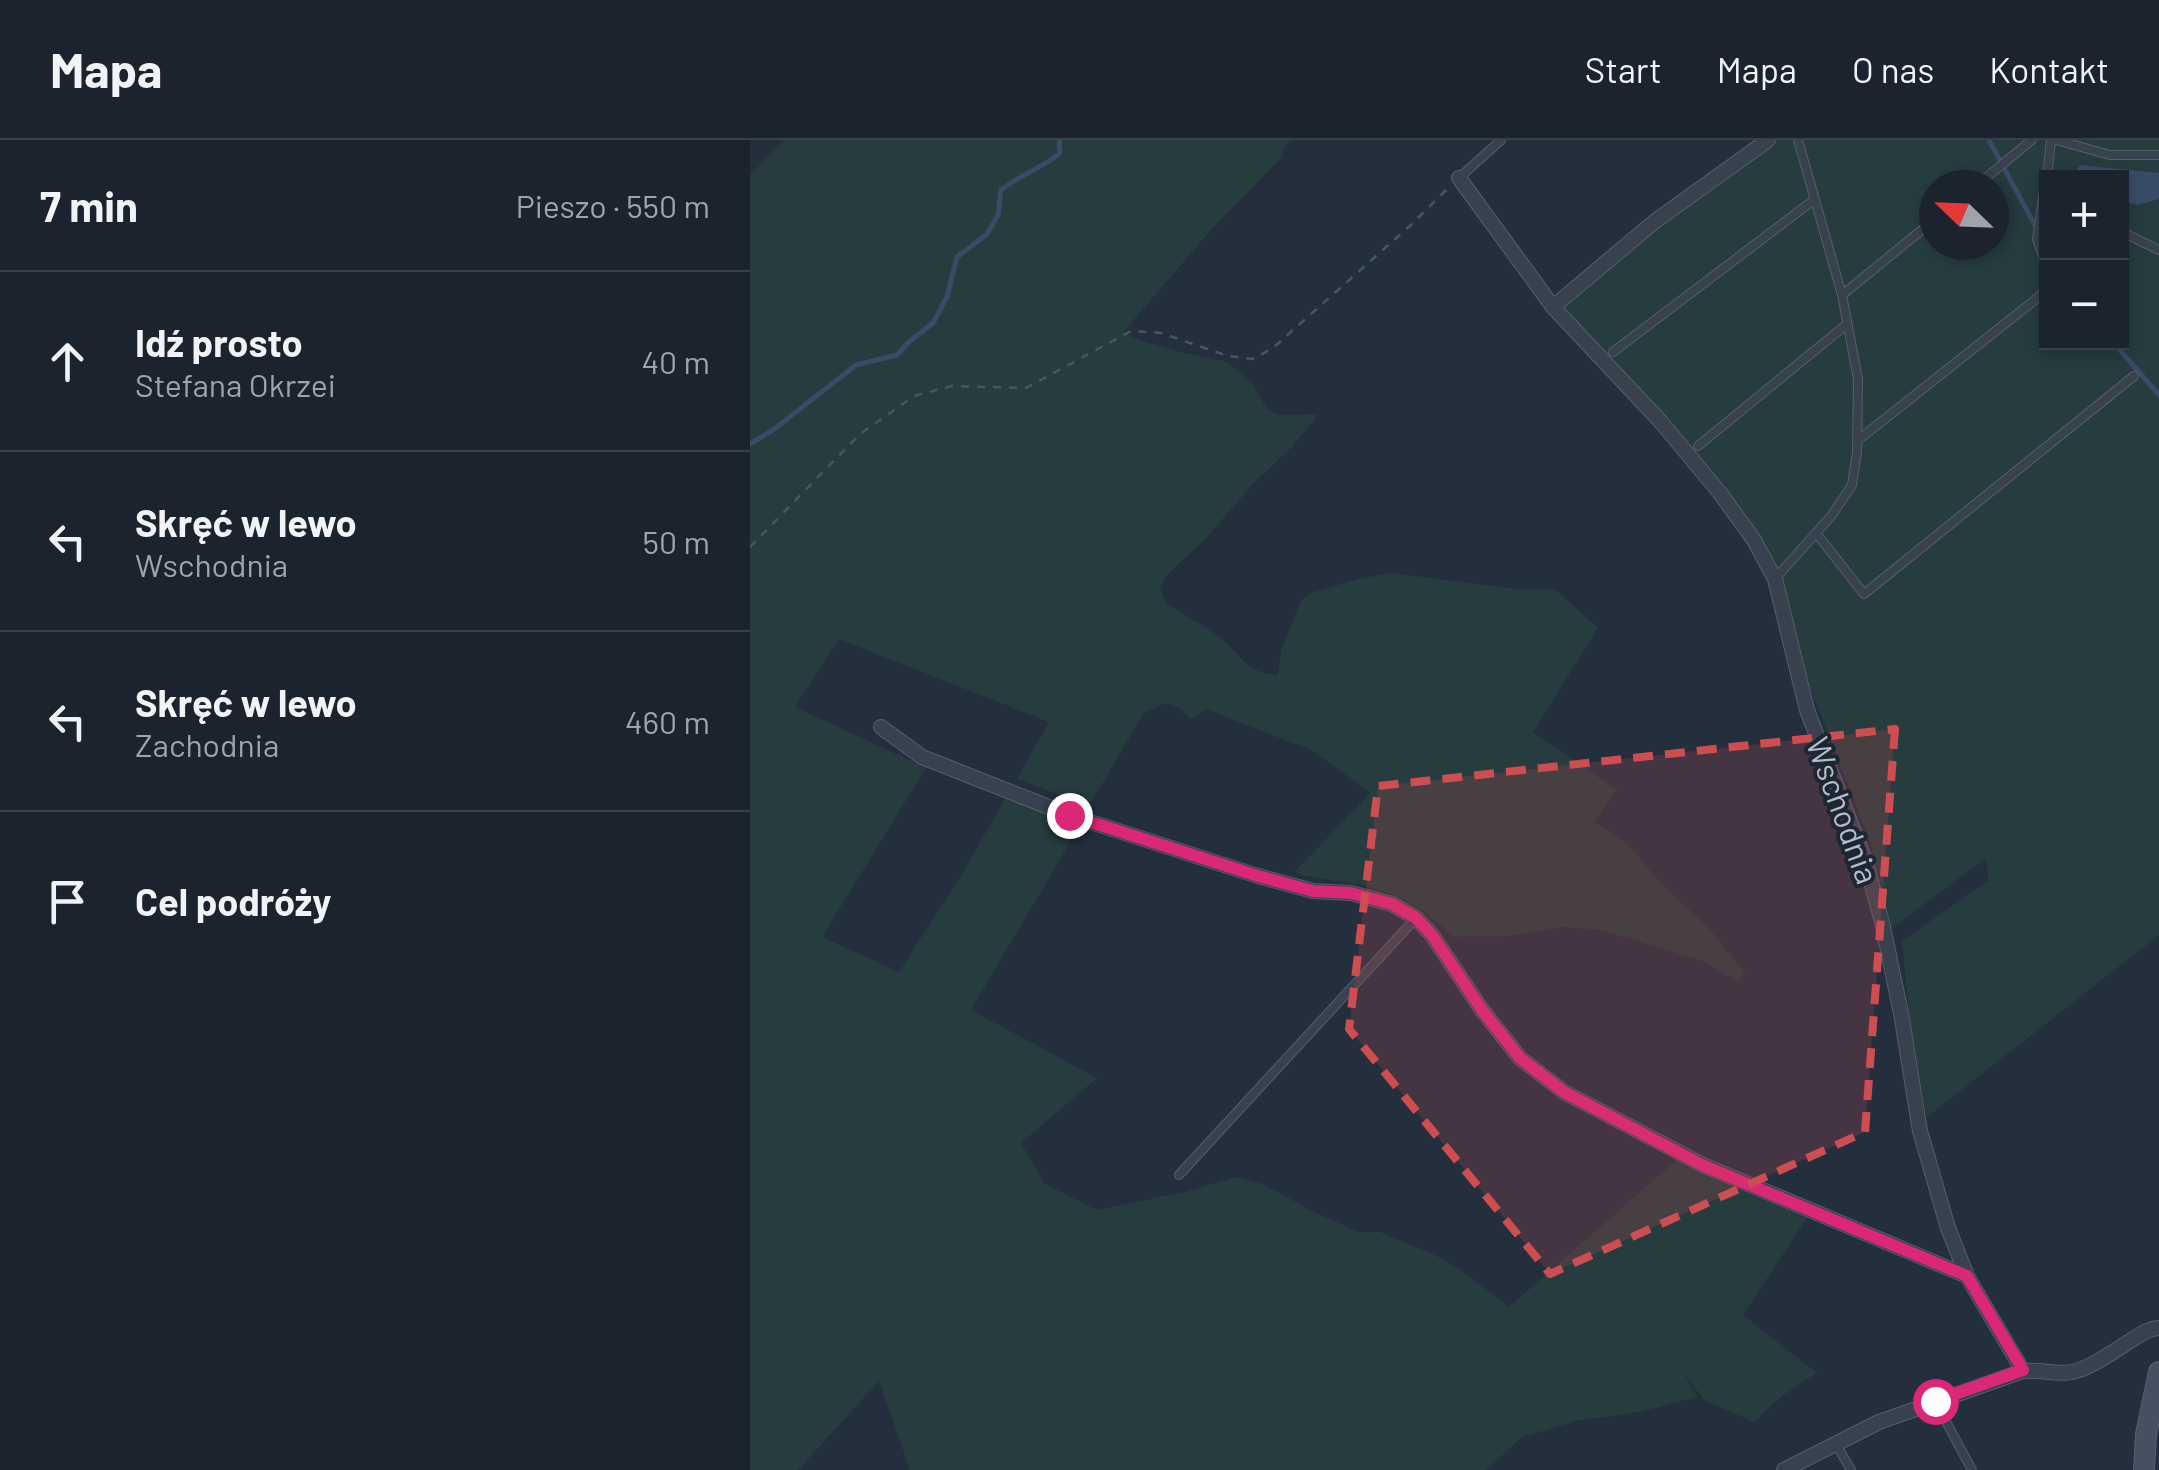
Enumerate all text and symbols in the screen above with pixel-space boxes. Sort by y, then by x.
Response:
text: Mapa [50,40,162,98]
text: Start [1585,48,1662,90]
text: Mapa [1717,48,1797,90]
text: O nas [1852,48,1934,90]
text: Kontakt [1989,48,2109,90]
north arrow [1919,170,2009,260]
map controls [2039,170,2129,350]
button: + [2039,170,2129,260]
text: 7 min [40,180,138,230]
text: Pieszo · 550 m [516,186,710,224]
button: − [2039,260,2129,350]
text: Idź prosto [135,319,303,365]
icon: ahead [40,334,95,389]
text: 40 m [641,342,710,380]
text: Stefana Okrzei [135,365,336,403]
text: Skręć w lewo [135,499,357,545]
icon: left [40,514,95,569]
text: 50 m [643,522,710,560]
text: Wschodnia [135,545,288,583]
text: Skręć w lewo [135,679,357,725]
icon: left [40,694,95,749]
text: 460 m [625,702,710,740]
text: Zachodnia [135,725,279,763]
street label: Wschodnia [1800,732,1888,888]
route end [1047,793,1093,839]
icon: arrive [40,874,95,929]
text: Cel podróży [135,878,331,924]
route start [1913,1379,1959,1425]

